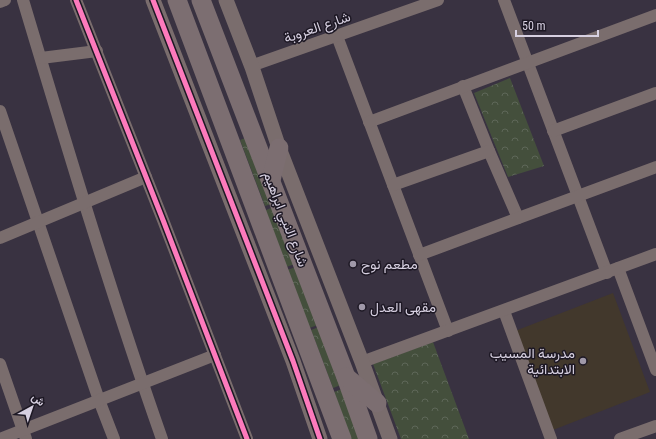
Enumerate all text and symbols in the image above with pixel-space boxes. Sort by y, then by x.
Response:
street label: شارع العروبة [282,8,353,49]
scale bar [516,12,598,38]
text: 50 m [522,19,546,33]
street label: شارع النبي ابراهيم [257,169,311,270]
place label: مطعم نوح [361,256,418,275]
marker: مطعم نوح [348,259,358,269]
place label: مقهى العدل [370,299,436,317]
marker: مقهى العدل [357,302,367,312]
place label: مدرسة المسيب الابتدائية [490,345,575,378]
marker: مدرسة المسيب الابتدائية [578,356,588,366]
north arrow [12,387,52,427]
text: ش [29,390,47,409]

